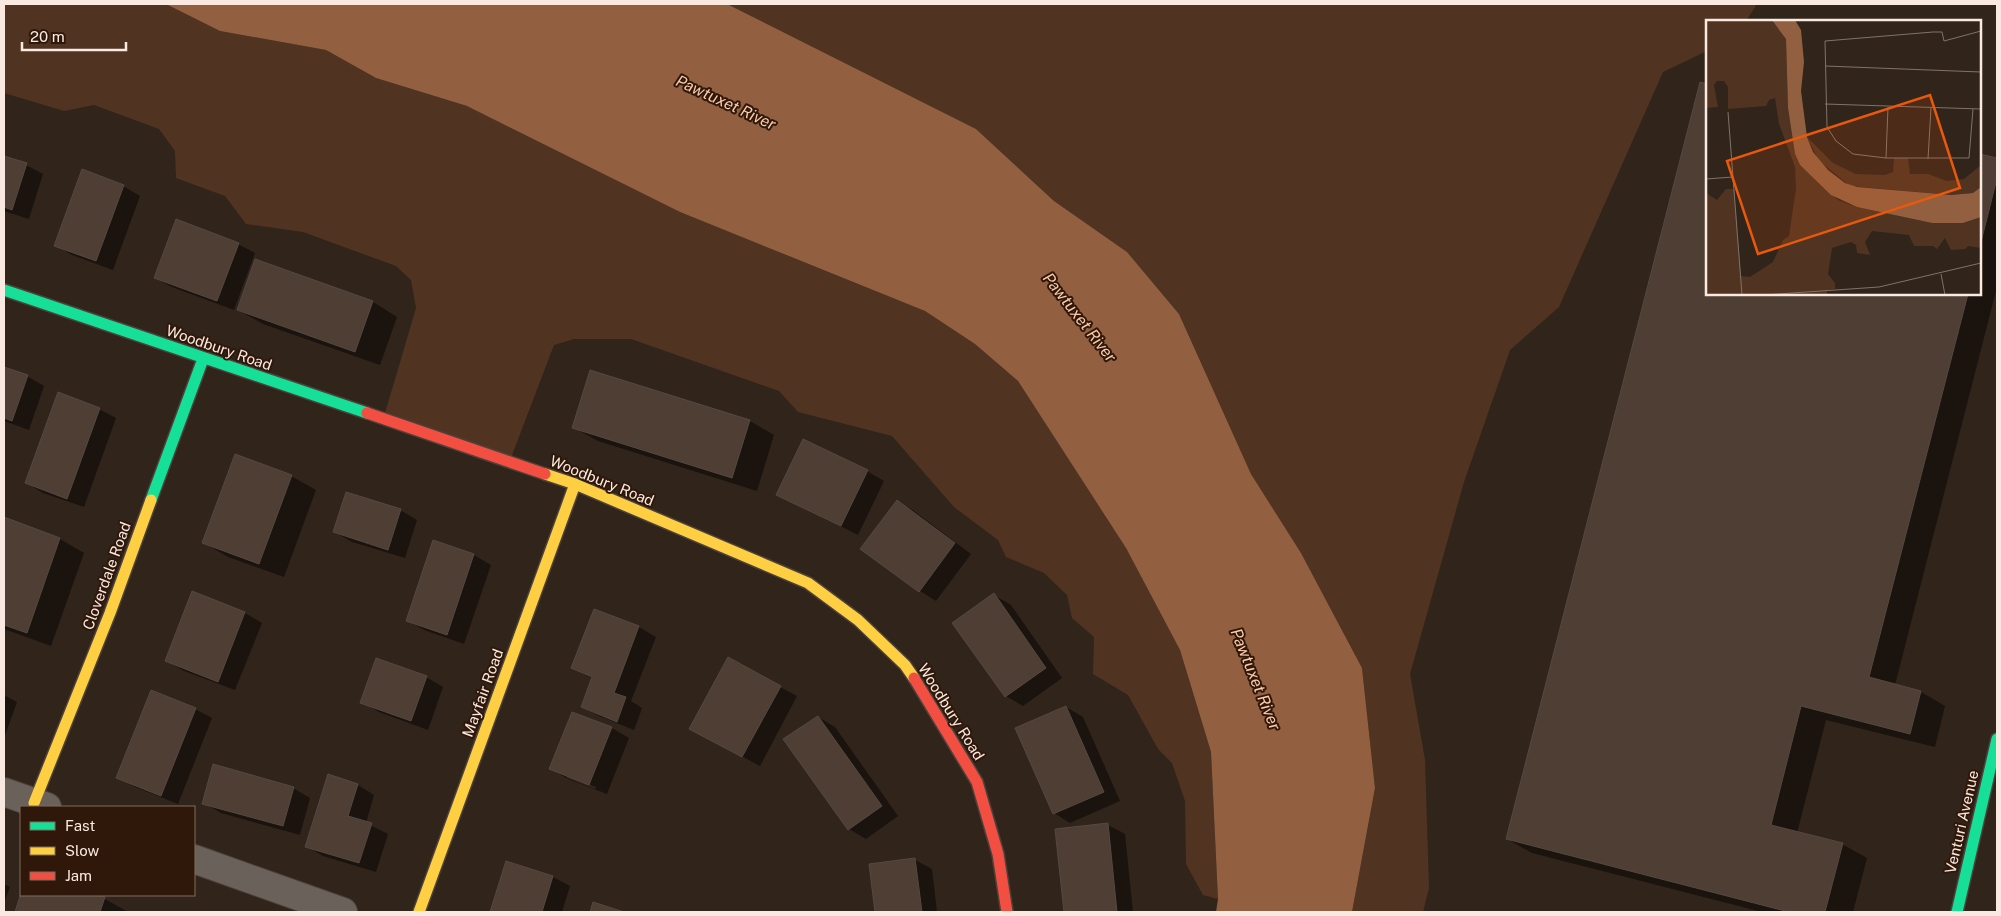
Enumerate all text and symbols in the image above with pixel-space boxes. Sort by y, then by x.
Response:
scale bar [22,20,126,52]
inset map [1706,20,1981,295]
text: 20 m [30,28,65,45]
water label: Pawtuxet River [673,71,780,134]
water label: Pawtuxet River [1039,269,1121,366]
street label: Woodbury Road [164,321,274,374]
street label: Woodbury Road [548,452,657,509]
street label: Cloverdale Road [79,520,134,632]
water label: Pawtuxet River [1227,626,1285,734]
street label: Mayfair Road [459,646,506,739]
street label: Woodbury Road [915,660,988,763]
street label: Venturi Avenue [1941,769,1982,875]
legend [20,806,195,896]
text: Fast [65,817,95,834]
text: Slow [65,842,100,859]
text: Jam [65,867,92,884]

